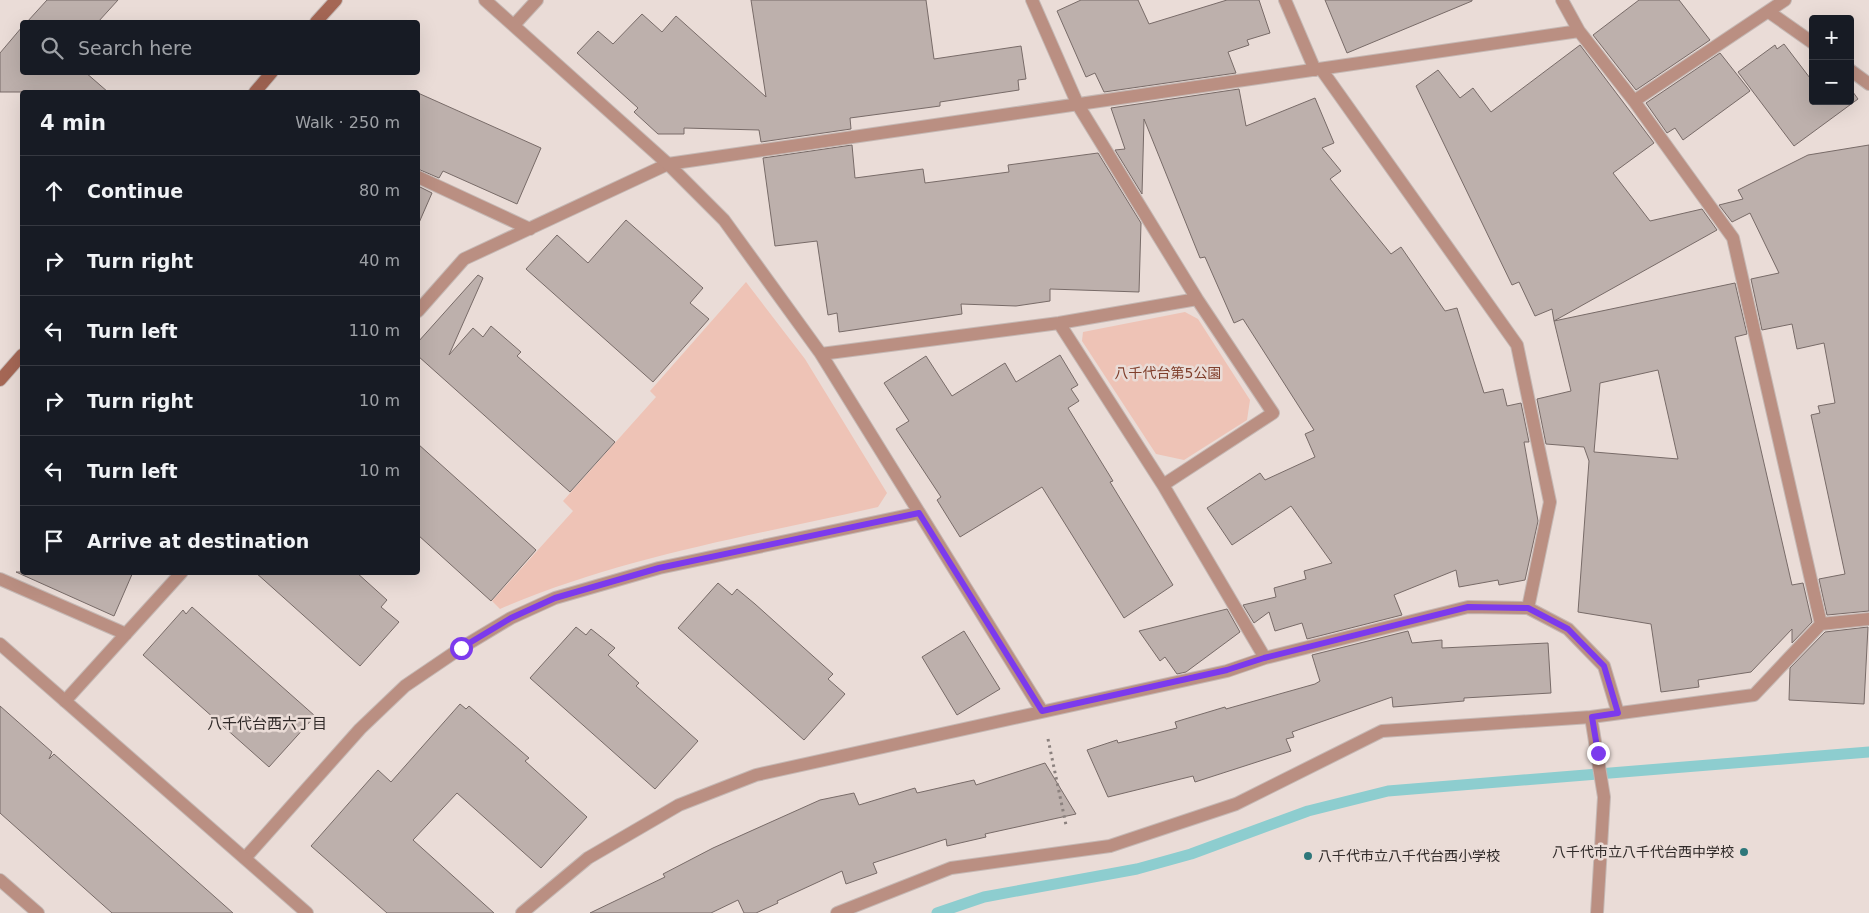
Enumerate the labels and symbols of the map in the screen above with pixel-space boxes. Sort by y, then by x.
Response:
park label: 八千代台第5公園 [1115,365,1221,381]
route start [450,637,473,660]
district label: 八千代台西六丁目 [207,715,327,733]
route end [1587,742,1610,765]
place label: 八千代市立八千代台西中学校 [1552,844,1734,860]
marker: 八千代市立八千代台西中学校 [1738,846,1750,858]
place label: 八千代市立八千代台西小学校 [1318,848,1500,864]
marker: 八千代市立八千代台西小学校 [1302,850,1314,862]

